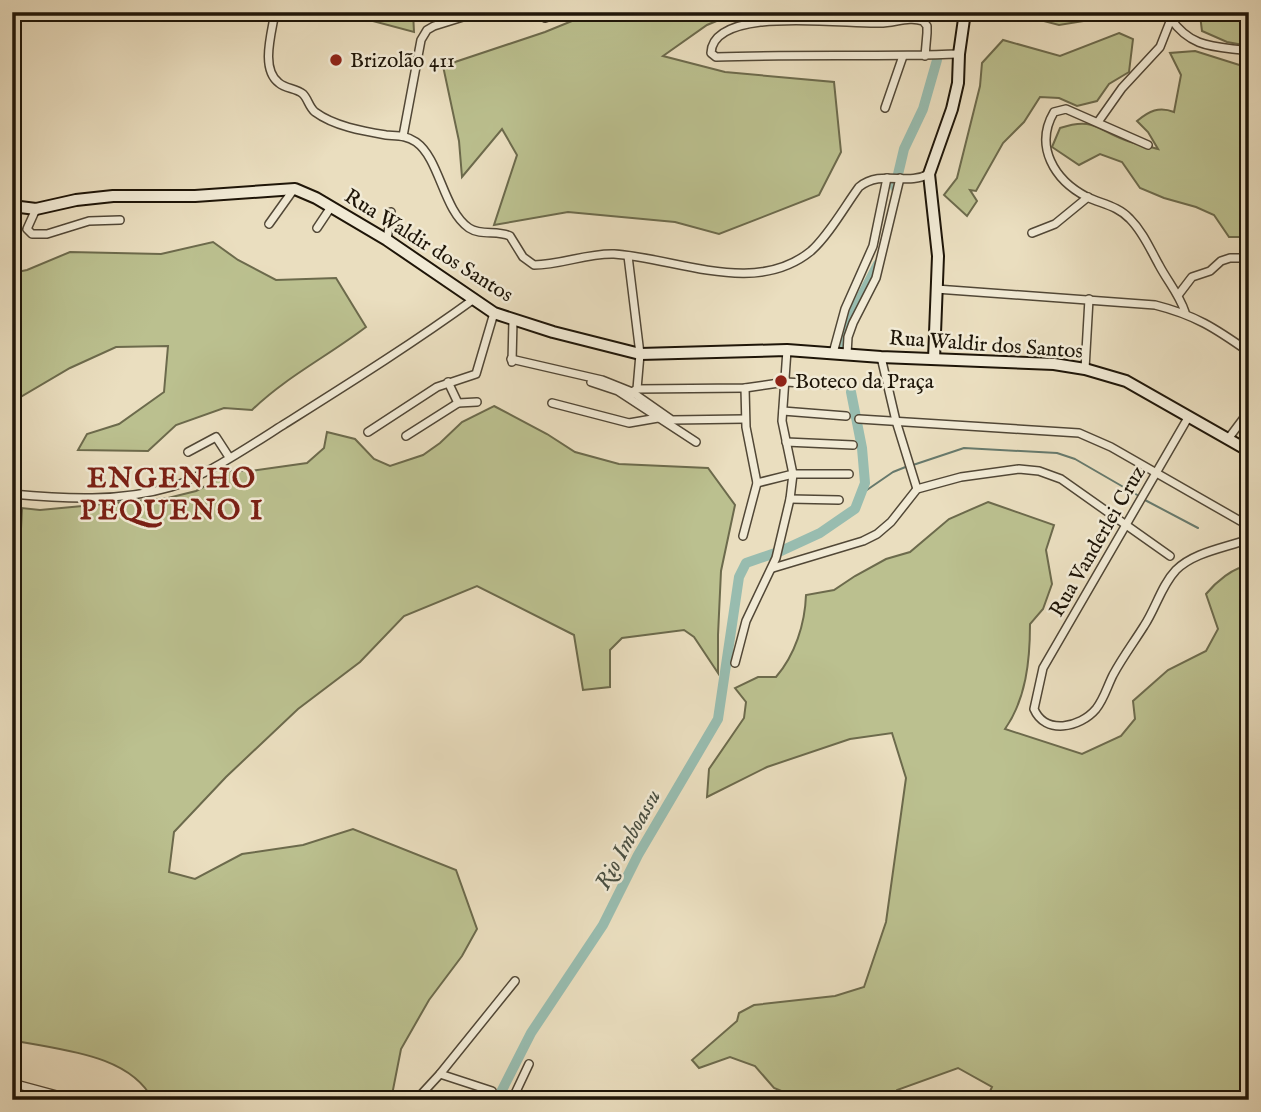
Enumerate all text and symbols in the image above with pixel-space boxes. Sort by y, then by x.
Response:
place label: Brizolão 411 [350,48,455,75]
marker: Brizolão 411 [328,52,344,68]
street label: Rua Waldir dos Santos [339,183,518,309]
street label: Rua Waldir dos Santos [888,325,1084,366]
place label: Boteco da Praça [795,369,935,396]
marker: Boteco da Praça [773,373,789,389]
street label: Rua Vanderlei Cruz [1044,461,1153,622]
district label: ENGENHO PEQUENO I [80,462,264,529]
water label: Rio Imboassu [589,784,668,895]

